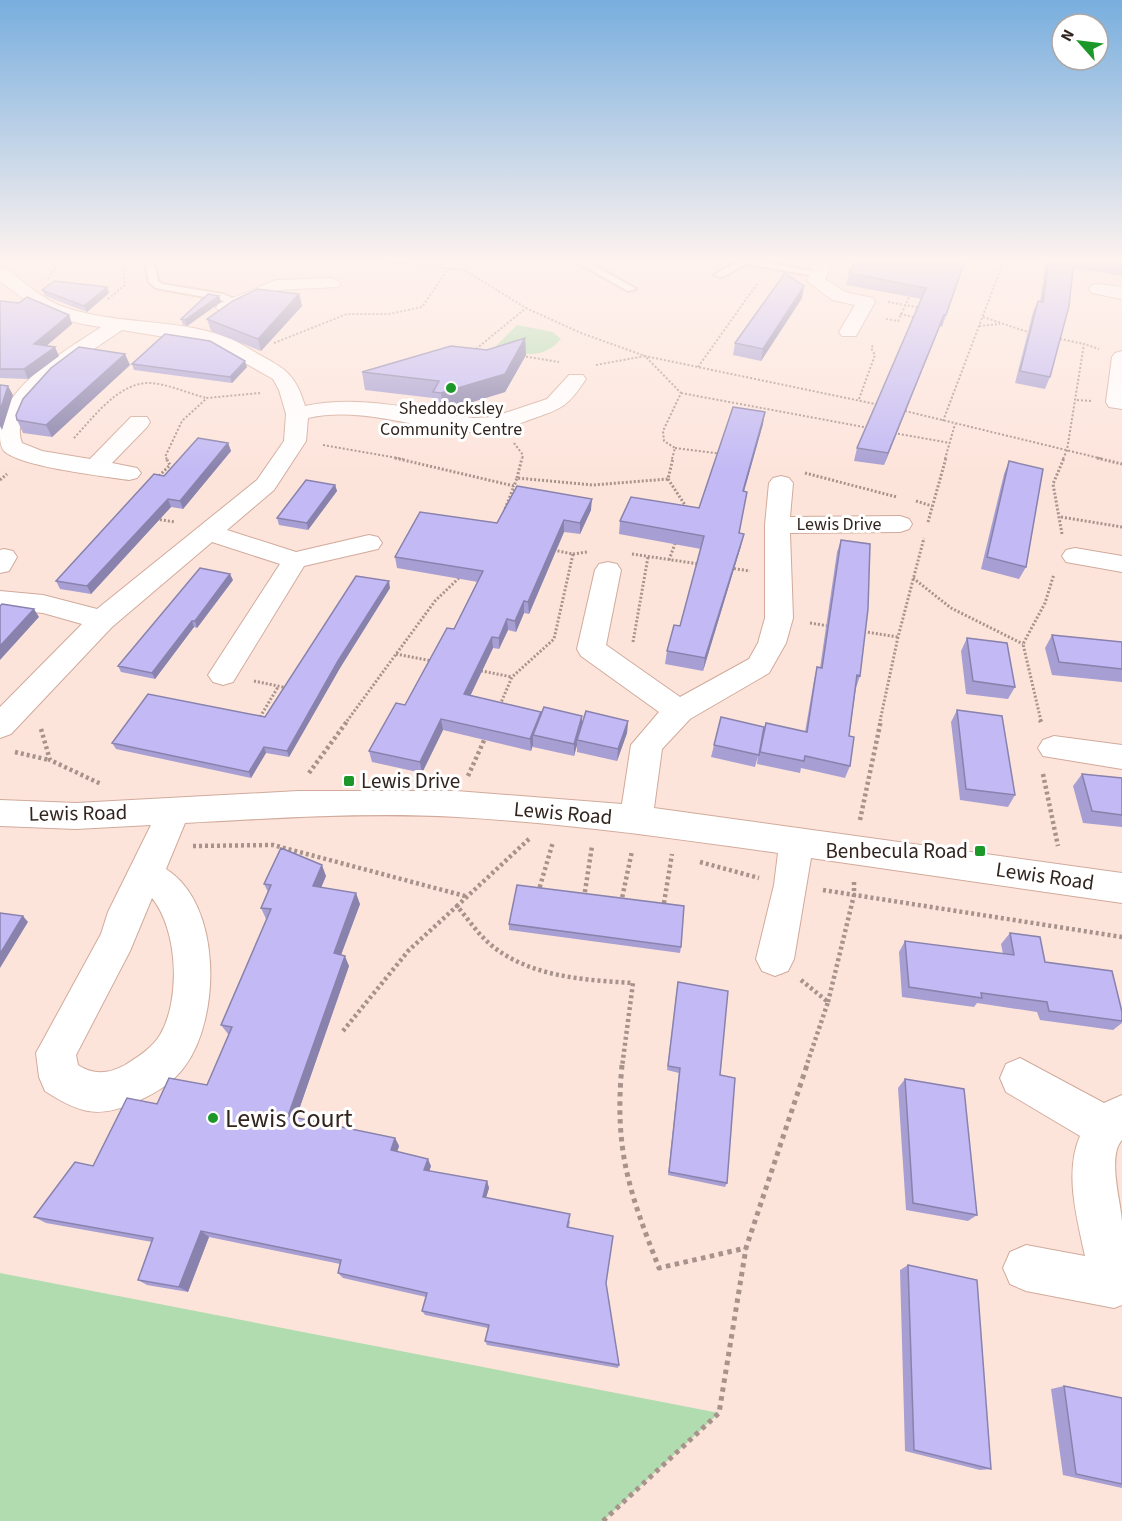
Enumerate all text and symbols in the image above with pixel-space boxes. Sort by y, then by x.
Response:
north arrow [1050,12,1110,72]
text: N [1055,26,1080,45]
marker: Sheddocksley Community Centre [444,381,458,395]
place label: Sheddocksley Community Centre [380,396,522,442]
street label: Lewis Drive [796,512,882,537]
place label: Lewis Drive [361,766,460,796]
marker: Lewis Drive [342,774,356,788]
street label: Lewis Road [512,794,614,832]
street label: Lewis Road [28,797,128,829]
place label: Benbecula Road [826,836,968,866]
marker: Benbecula Road [973,844,987,858]
street label: Lewis Road [994,854,1096,898]
place label: Lewis Court [225,1100,353,1137]
marker: Lewis Court [206,1111,220,1125]

